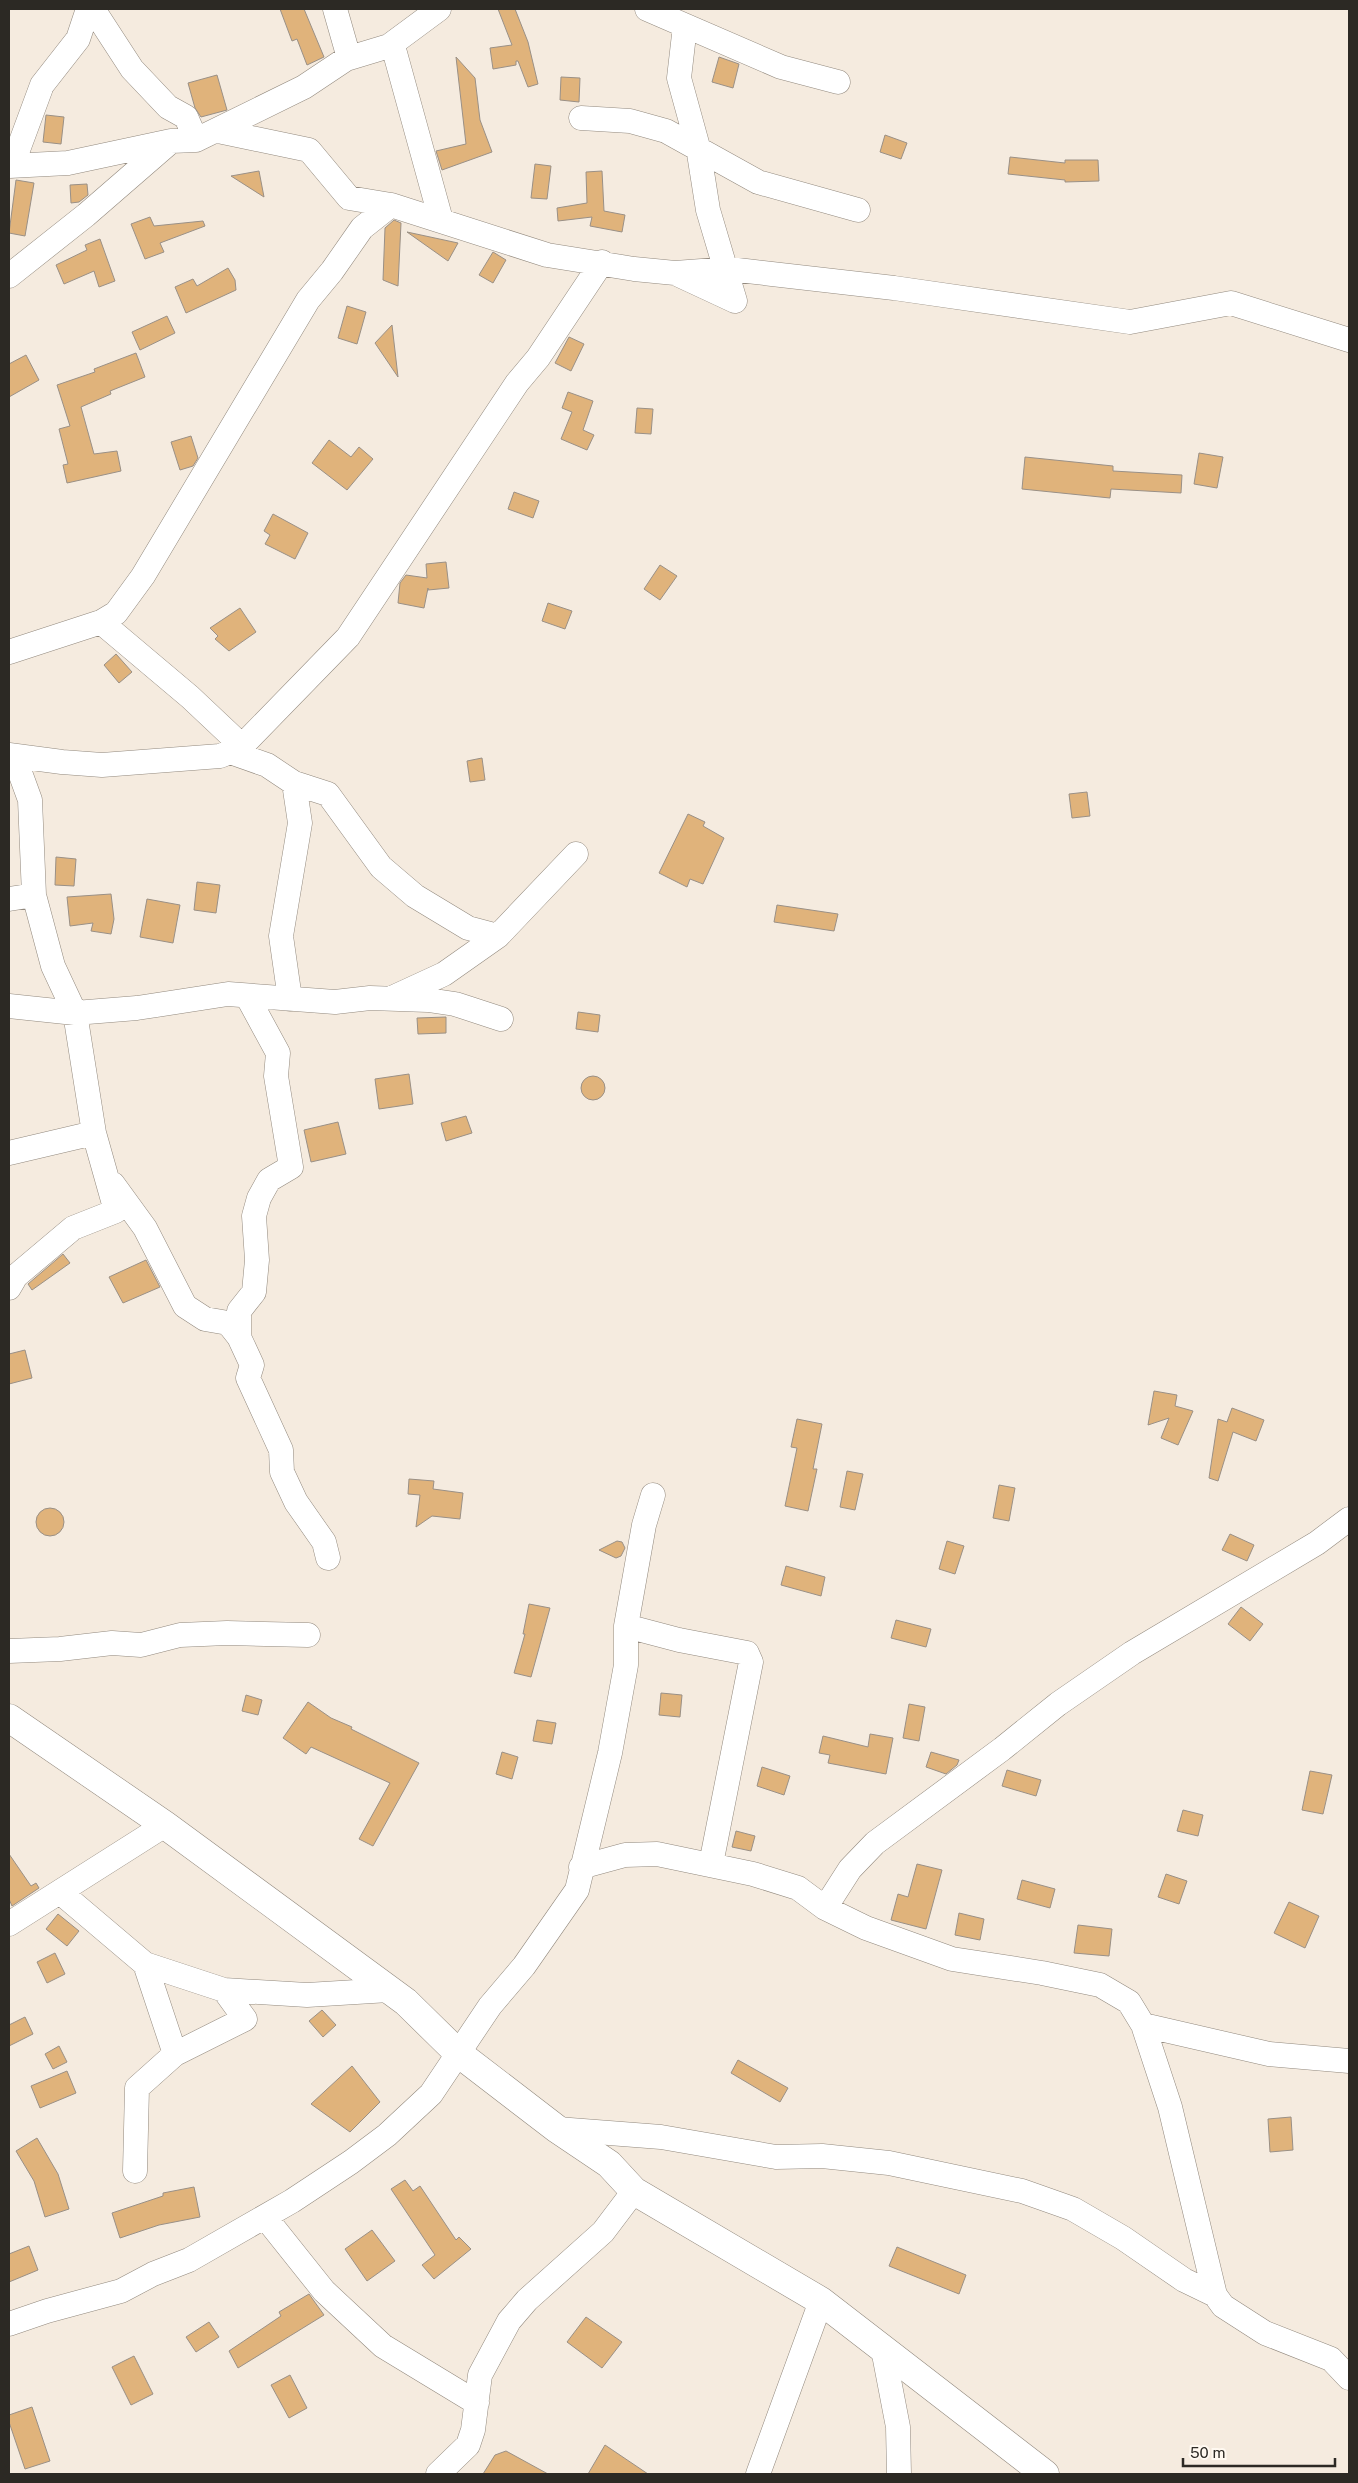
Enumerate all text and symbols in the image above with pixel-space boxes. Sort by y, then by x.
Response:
scale bar [1183,2436,1336,2468]
text: 50 m [1190,2444,1225,2461]

